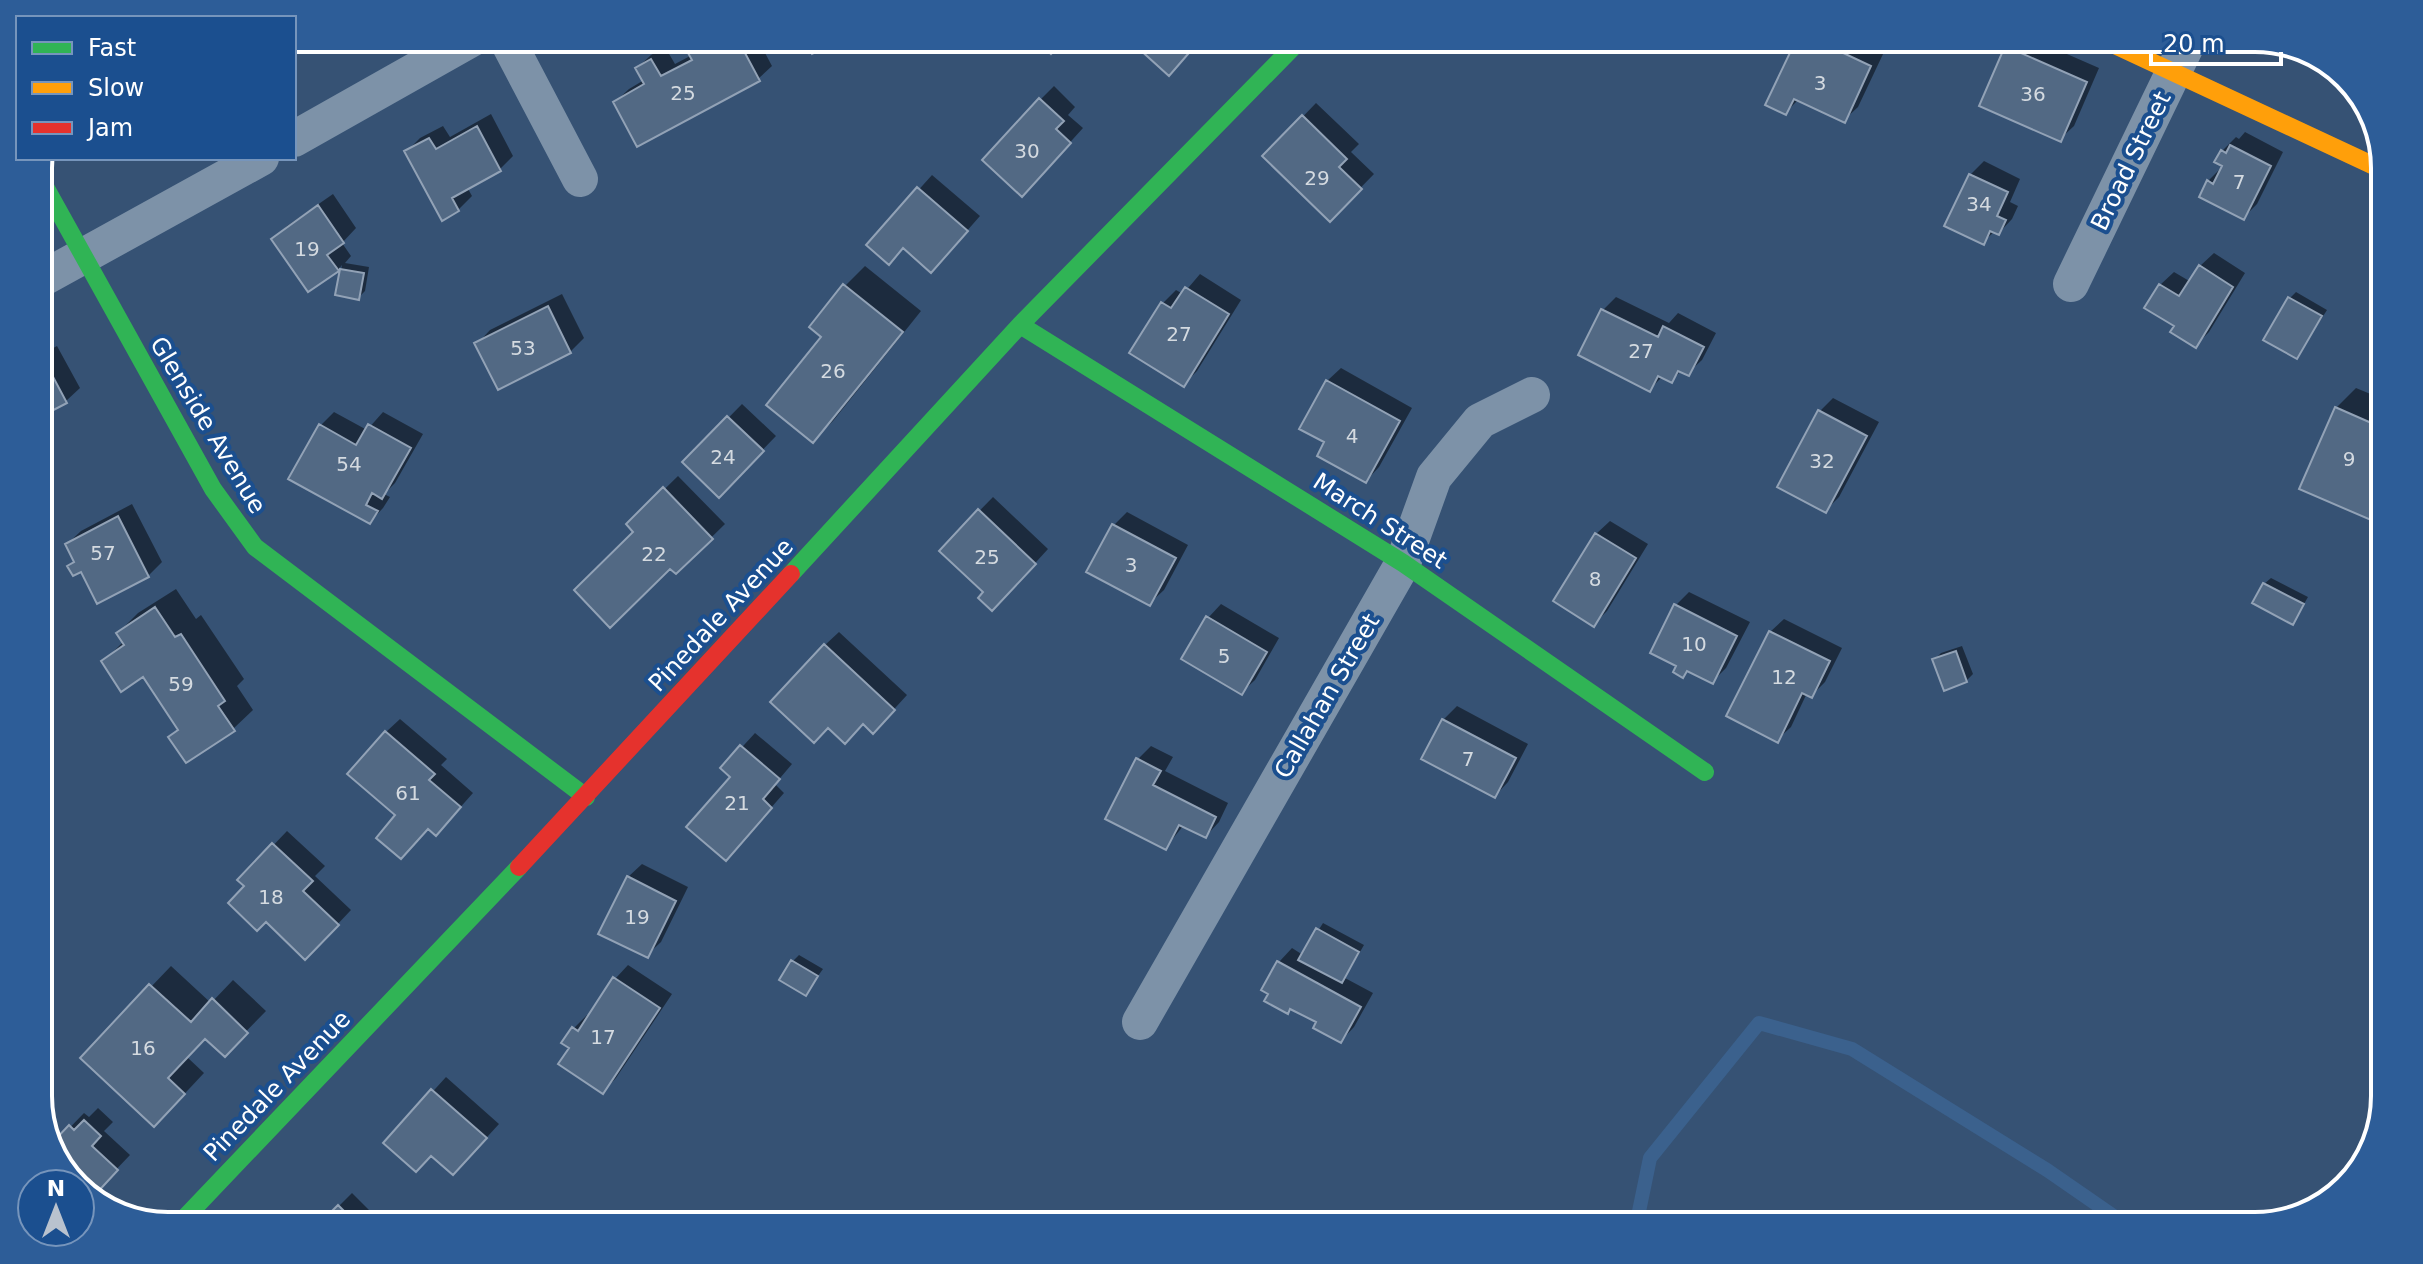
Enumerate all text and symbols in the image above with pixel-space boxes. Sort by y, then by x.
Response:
legend [16,16,296,160]
scale bar [2151,16,2281,66]
text: 20 m [2163,30,2225,58]
text: Fast [88,34,136,62]
house number: 3 [1814,71,1826,95]
text: Slow [88,74,144,102]
house number: 25 [670,81,696,105]
house number: 36 [2020,82,2046,106]
street label: Broad Street [2085,87,2177,235]
text: Jam [86,114,133,142]
house number: 30 [1014,139,1040,163]
house number: 29 [1304,166,1330,190]
house number: 7 [2233,170,2245,194]
house number: 34 [1966,192,1992,216]
house number: 19 [294,237,320,261]
house number: 27 [1166,322,1192,346]
street label: Glenside Avenue [144,332,272,518]
house number: 53 [510,336,536,360]
house number: 27 [1628,339,1654,363]
house number: 26 [820,359,846,383]
house number: 4 [1346,424,1358,448]
house number: 24 [710,445,736,469]
house number: 9 [2343,447,2355,471]
house number: 32 [1809,449,1835,473]
house number: 54 [336,452,362,476]
street label: March Street [1308,467,1452,575]
street label: Pinedale Avenue [643,533,799,697]
house number: 57 [90,541,116,565]
house number: 22 [641,542,667,566]
house number: 25 [974,545,1000,569]
house number: 3 [1125,553,1137,577]
house number: 8 [1589,567,1601,591]
street label: Callahan Street [1269,609,1385,783]
house number: 10 [1681,632,1707,656]
house number: 5 [1218,644,1230,668]
house number: 12 [1771,665,1797,689]
house number: 59 [168,672,194,696]
house number: 7 [1462,747,1474,771]
house number: 61 [395,781,421,805]
house number: 21 [724,791,750,815]
house number: 18 [258,885,284,909]
house number: 19 [624,905,650,929]
street label: Pinedale Avenue [198,1005,356,1167]
house number: 17 [590,1025,616,1049]
house number: 16 [130,1036,156,1060]
north arrow [16,1168,96,1248]
text: N [47,1176,65,1201]

